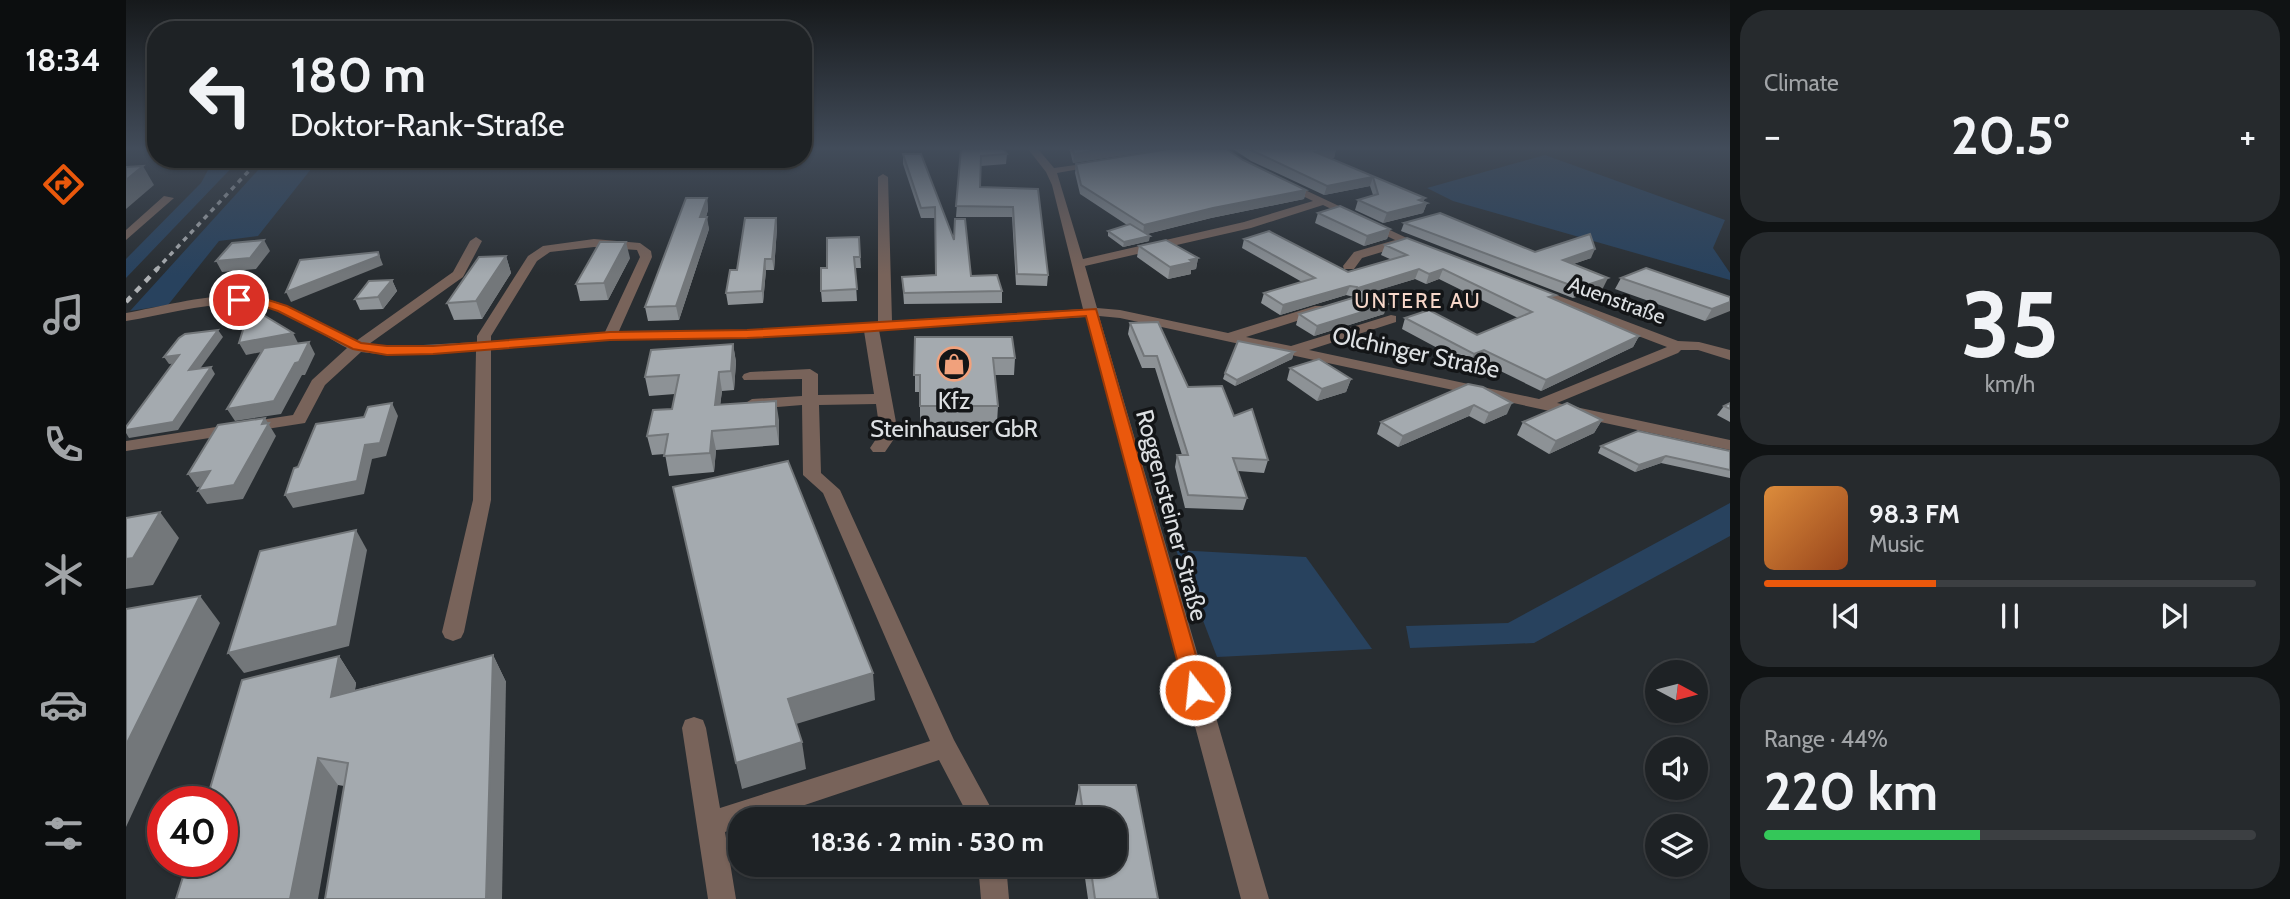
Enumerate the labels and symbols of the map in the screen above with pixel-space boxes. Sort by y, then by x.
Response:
pin [209,270,269,330]
street label: Auenstraße [1565,271,1669,329]
district label: UNTERE AU [1354,288,1482,313]
street label: Olchinger Straße [1330,320,1502,384]
shop icon: Kfz Steinhauser GbR [935,345,973,383]
place label: Kfz Steinhauser GbR [870,386,1039,443]
street label: Roggensteiner Straße [1130,406,1214,624]
position arrow [1158,653,1232,727]
north arrow [1645,660,1708,723]
speed limit sign: 40 [147,786,238,877]

